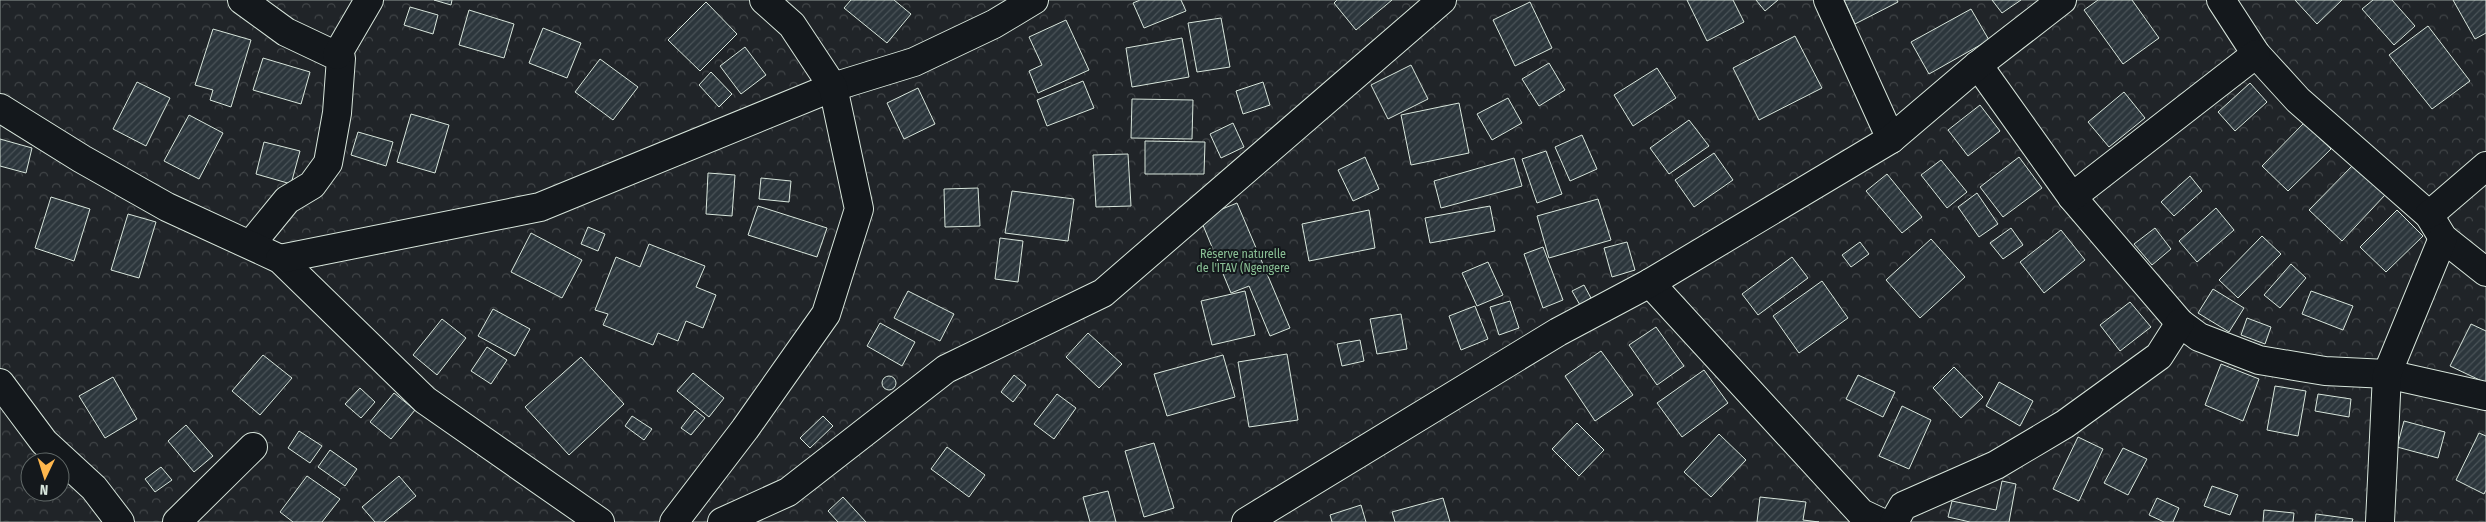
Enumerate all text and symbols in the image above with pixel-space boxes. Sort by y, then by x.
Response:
park label: Réserve naturelle de l'ITAV (Ngengere [1196,247,1290,275]
north arrow [20,452,70,502]
text: N [39,481,49,498]

